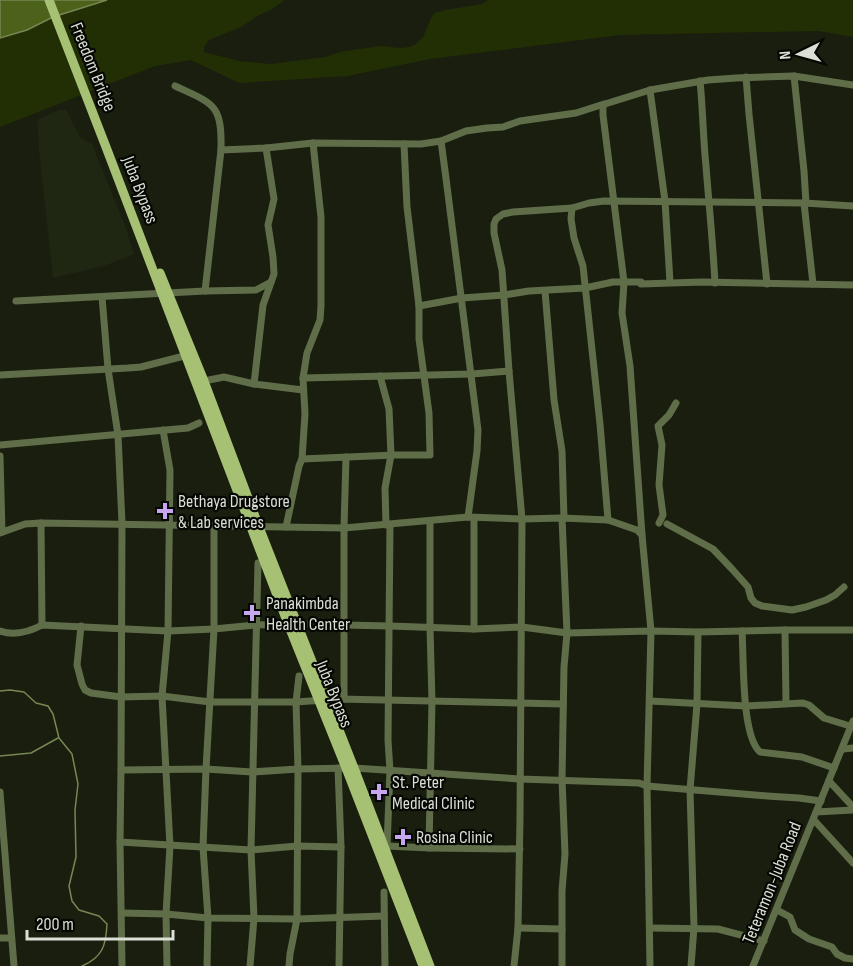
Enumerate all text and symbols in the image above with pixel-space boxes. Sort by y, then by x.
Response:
street label: Freedom Bridge [66,20,120,114]
north arrow [769,24,829,84]
text: N [776,50,795,60]
street label: Juba Bypass [117,152,162,227]
place label: Bethaya Drugstore & Lab services [178,491,290,533]
marker: Bethaya Drugstore & Lab services [156,502,174,520]
place label: Panakimbda Health Center [266,593,350,635]
marker: Panakimbda Health Center [243,604,261,622]
street label: Juba Bypass [311,657,357,731]
place label: St. Peter Medical Clinic [392,772,475,814]
marker: St. Peter Medical Clinic [370,783,388,801]
street label: Teteramon-Juba Road [738,819,806,947]
place label: Rosina Clinic [416,827,493,848]
marker: Rosina Clinic [394,828,412,846]
scale bar [27,903,172,941]
text: 200 m [36,914,74,935]

